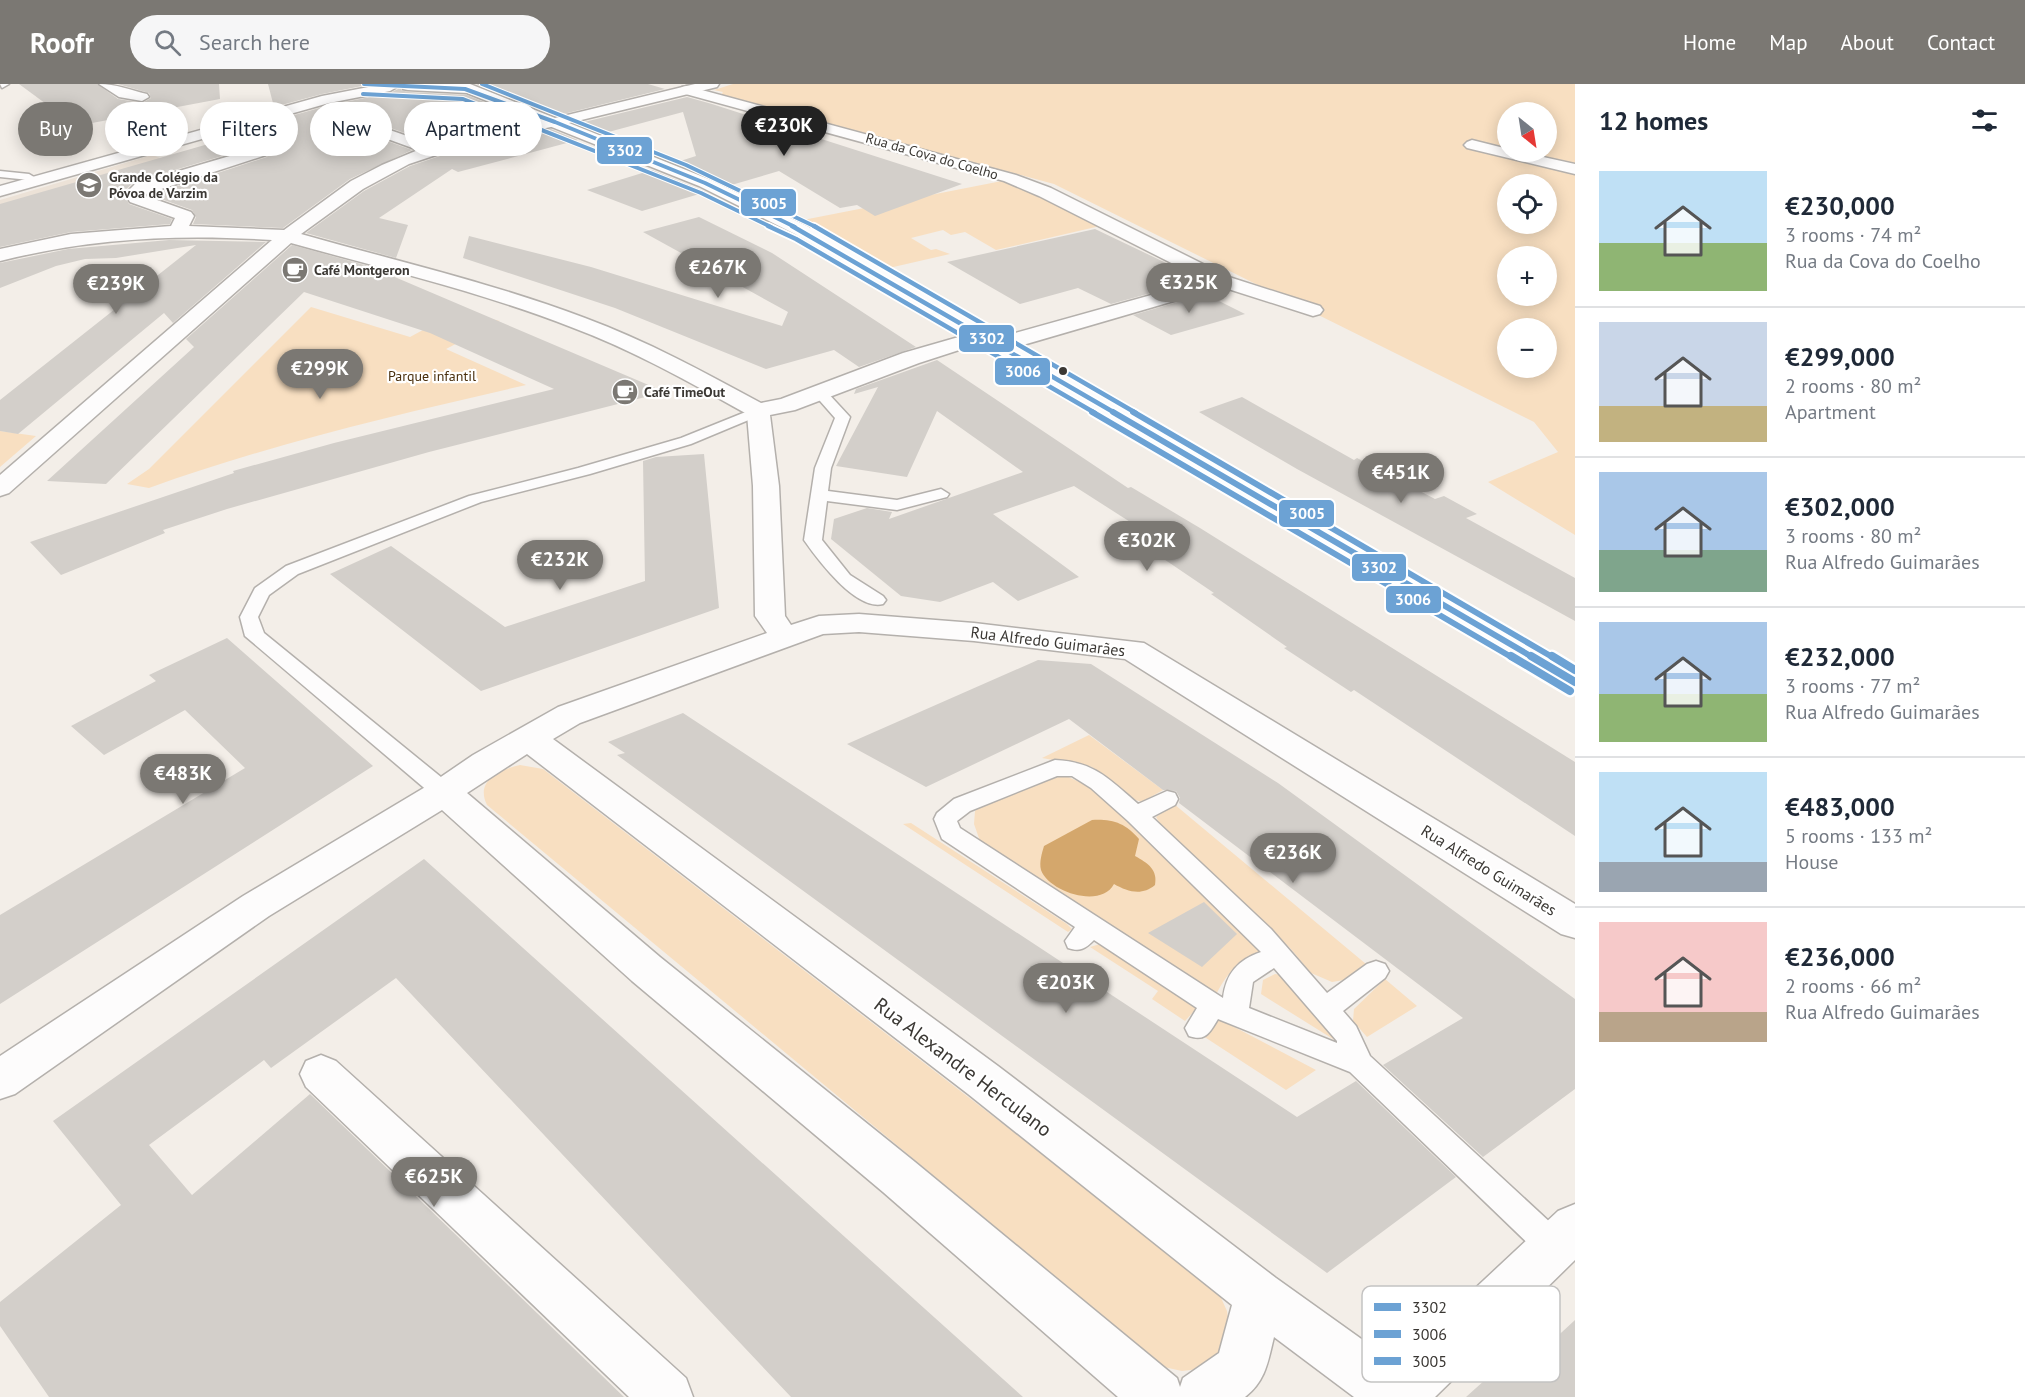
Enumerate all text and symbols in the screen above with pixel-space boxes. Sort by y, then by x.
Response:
search box [130,15,550,69]
text: Roofr [30,24,94,61]
icon: search [151,26,184,59]
text: Search here [199,28,310,56]
text: Home [1683,29,1736,56]
text: Map [1769,29,1808,56]
text: About [1841,29,1894,56]
text: Contact [1927,29,1995,56]
chip: Buy [18,102,93,156]
chip: Rent [105,102,188,156]
chip: Filters [200,102,298,156]
chip: New [310,102,392,156]
chip: Apartment [404,102,542,156]
north arrow [1497,102,1557,162]
map controls [1497,102,1557,378]
text: 12 homes [1599,104,1708,137]
icon: filters [1968,104,2001,137]
pin: €230K [742,106,826,157]
text: €230K [755,112,813,138]
street label: Rua da Cova do Coelho [864,128,1000,184]
line badge: 3302 [596,136,653,165]
text: 3302 [607,140,643,160]
place label: Grande Colégio da Póvoa de Varzim [109,168,218,202]
school or university icon: Grande Colégio da Póvoa de Varzim [74,170,104,200]
button: locate [1497,174,1557,234]
line badge: 3005 [740,188,797,217]
text: €230,000 [1785,189,1895,222]
text: 3005 [751,193,787,213]
icon: home [1647,195,1719,267]
text: 3 rooms · 74 m² [1785,222,1921,248]
button: + [1497,246,1557,306]
pin: €267K [676,248,760,299]
text: Rua da Cova do Coelho [1785,248,1981,274]
text: €267K [689,254,747,280]
cafe icon: Café Montgeron [280,255,310,285]
place label: Café Montgeron [314,261,410,279]
pin: €325K [1147,263,1231,314]
pin: €239K [74,264,158,315]
text: €325K [1160,269,1218,295]
text: €239K [87,270,145,296]
button: − [1497,318,1557,378]
line badge: 3302 [958,324,1015,353]
text: 3302 [969,328,1005,348]
text: €299,000 [1785,340,1895,373]
icon: home [1647,346,1719,418]
pin: €299K [278,349,362,400]
text: €299K [291,355,349,381]
line badge: 3006 [994,357,1051,386]
text: 3006 [1005,361,1041,381]
unlabelled marker [1057,365,1069,377]
park label: Parque infantil [388,367,476,385]
text: 2 rooms · 80 m² [1785,373,1921,399]
cafe icon: Café TimeOut [610,377,640,407]
place label: Café TimeOut [644,383,725,401]
text: Apartment [1785,399,1876,425]
pin: €451K [1359,453,1443,504]
text: €451K [1372,459,1430,485]
text: €302,000 [1785,490,1895,523]
icon: home [1647,496,1719,568]
line badge: 3005 [1278,499,1335,528]
text: 3005 [1289,503,1325,523]
pin: €302K [1105,521,1189,572]
text: 3 rooms · 80 m² [1785,523,1921,549]
text: €302K [1118,527,1176,553]
pin: €232K [518,540,602,591]
text: €232K [531,546,589,572]
text: Rua Alfredo Guimarães [1785,549,1980,575]
line badge: 3302 [1351,553,1407,582]
text: 3302 [1361,557,1397,577]
line badge: 3006 [1385,585,1442,614]
text: 3006 [1395,589,1431,609]
street label: Rua Alfredo Guimarães [970,622,1127,660]
text: €232,000 [1785,640,1895,673]
icon: home [1647,646,1719,718]
text: 3 rooms · 77 m² [1785,673,1920,699]
text: Rua Alfredo Guimarães [1785,699,1980,725]
pin: €483K [141,754,225,805]
text: €483K [154,760,212,786]
text: €483,000 [1785,790,1895,823]
icon: home [1647,796,1719,868]
street label: Rua Alfredo Guimarães [1418,820,1561,920]
text: 5 rooms · 133 m² [1785,823,1932,849]
pin: €236K [1251,833,1335,884]
text: €236K [1264,839,1322,865]
text: House [1785,849,1839,875]
text: €236,000 [1785,940,1895,973]
icon: home [1647,946,1719,1018]
pin: €203K [1024,963,1108,1014]
text: €203K [1037,969,1095,995]
text: 2 rooms · 66 m² [1785,973,1921,999]
street label: Rua Alexandre Herculano [869,992,1057,1142]
text: Rua Alfredo Guimarães [1785,999,1980,1025]
pin: €625K [392,1157,476,1208]
text: €625K [405,1163,463,1189]
legend [1362,1286,1560,1382]
text: 3302 [1412,1297,1447,1317]
text: 3006 [1412,1324,1447,1344]
text: 3005 [1412,1351,1447,1371]

